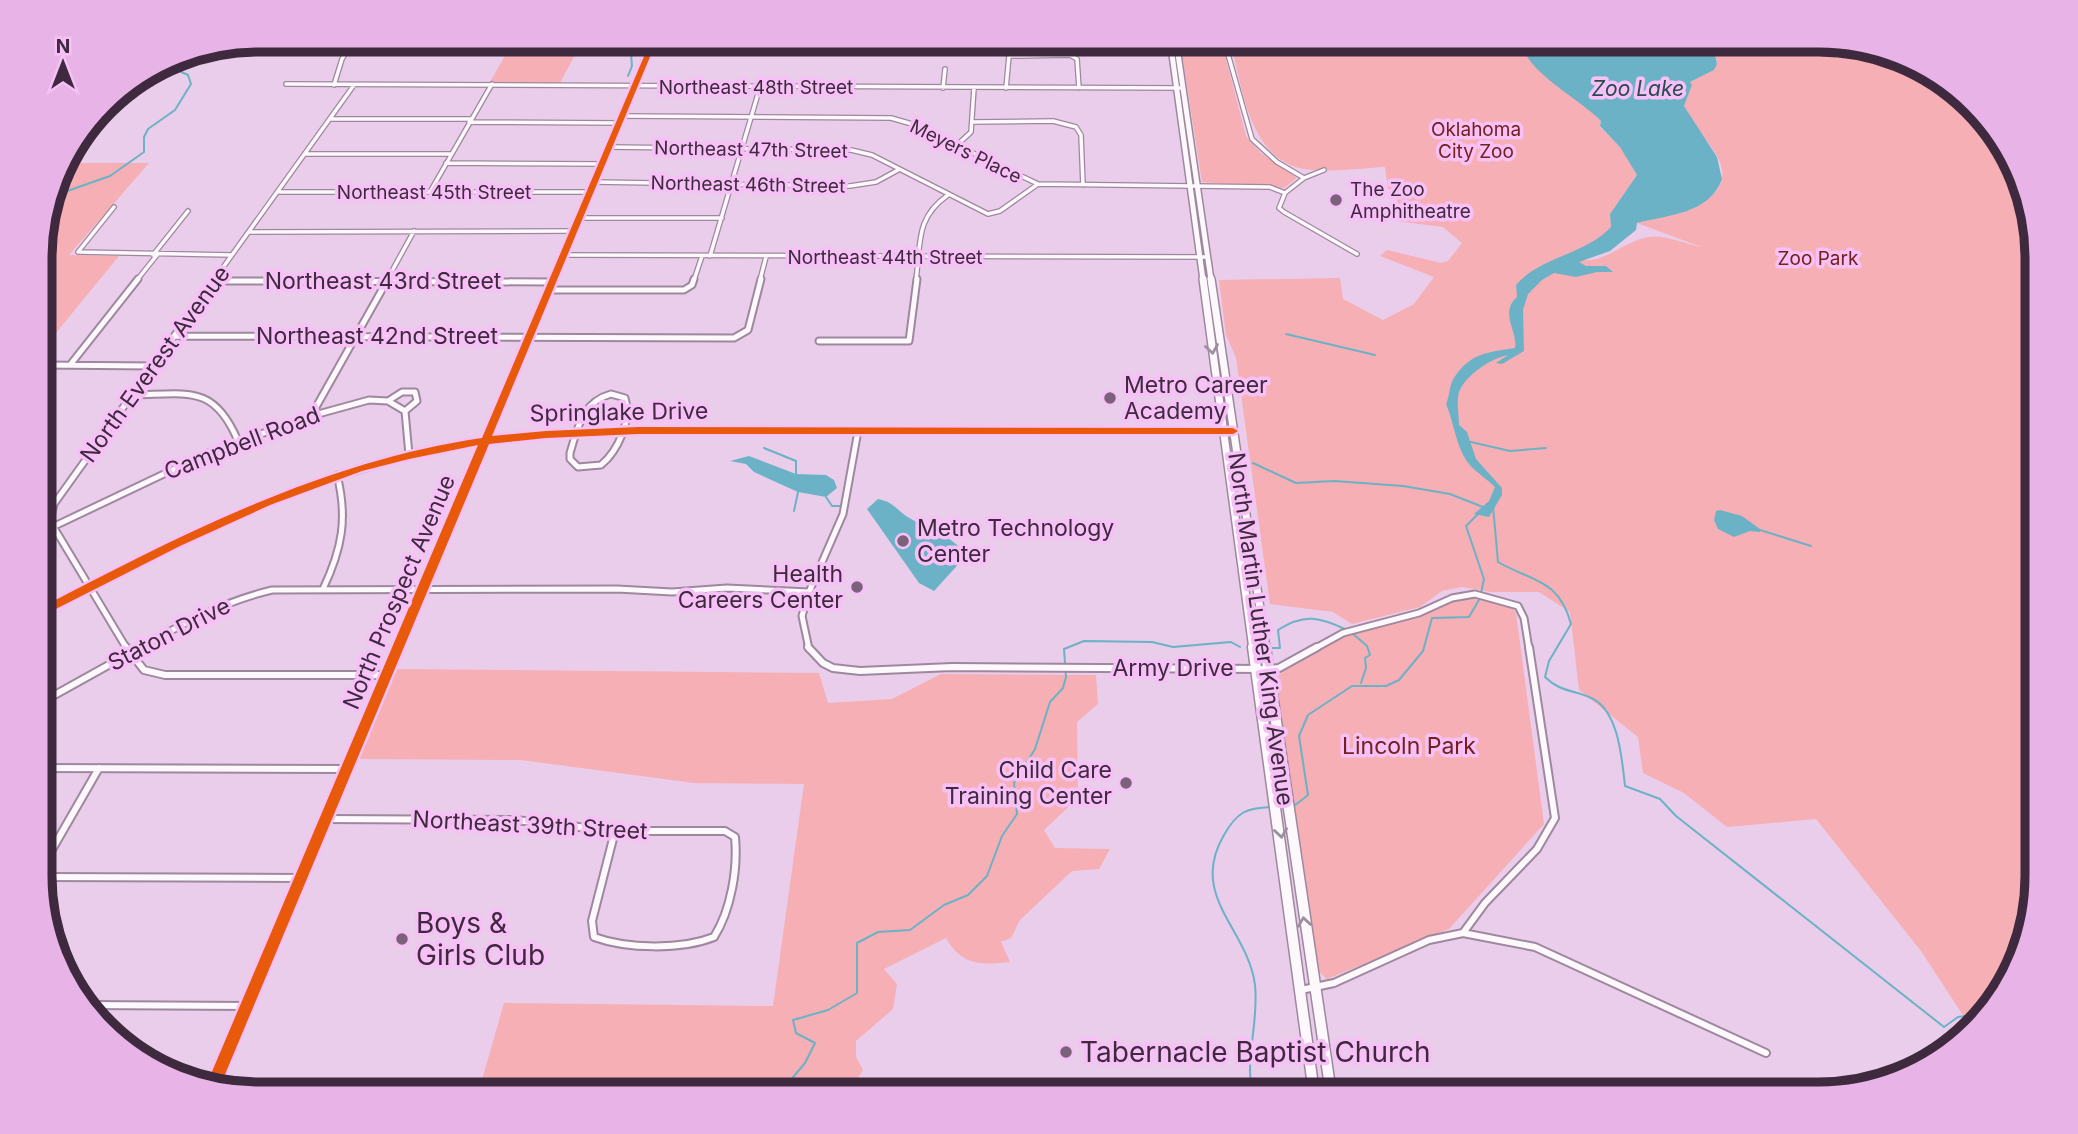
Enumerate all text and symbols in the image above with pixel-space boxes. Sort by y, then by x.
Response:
north arrow [28,28,98,98]
text: N [56,35,70,58]
street label: Northeast 48th Street [659,76,853,99]
water label: Zoo Lake [1592,76,1684,101]
street label: Meyers Place [906,115,1025,188]
park label: Oklahoma City Zoo [1431,118,1521,163]
street label: Northeast 47th Street [654,136,848,163]
street label: Northeast 46th Street [651,171,845,198]
place label: The Zoo Amphitheatre [1350,178,1471,223]
street label: Northeast 45th Street [337,181,531,204]
marker: The Zoo Amphitheatre [1328,192,1344,208]
street label: Northeast 44th Street [787,246,983,269]
park label: Zoo Park [1778,247,1859,270]
street label: North Everest Avenue [74,260,236,468]
street label: Northeast 43rd Street [265,267,502,295]
street label: Northeast 42nd Street [256,322,498,350]
one-way arrow [1204,343,1219,355]
place label: Metro Career Academy [1124,371,1268,425]
marker: Metro Career Academy [1102,390,1118,406]
street label: Springlake Drive [529,396,709,428]
street label: Campbell Road [160,400,324,486]
street label: North Martin Luther King Avenue [1222,451,1300,807]
street label: North Prospect Avenue [337,471,461,713]
place label: Metro Technology Center [917,514,1114,568]
marker: Metro Technology Center [895,533,911,549]
place label: Health Careers Center [678,560,843,614]
marker: Health Careers Center [849,579,865,595]
street label: Staton Drive [103,591,235,677]
street label: Army Drive [1112,654,1234,682]
park label: Lincoln Park [1342,732,1476,760]
place label: Child Care Training Center [945,756,1112,810]
marker: Child Care Training Center [1118,775,1134,791]
street label: Northeast 39th Street [412,805,649,845]
one-way arrow [1273,827,1288,839]
place label: Boys & Girls Club [416,906,545,972]
one-way arrow [1297,916,1312,928]
marker: Boys & Girls Club [394,931,410,947]
place label: Tabernacle Baptist Church [1080,1035,1431,1069]
marker: Tabernacle Baptist Church [1058,1044,1074,1060]

